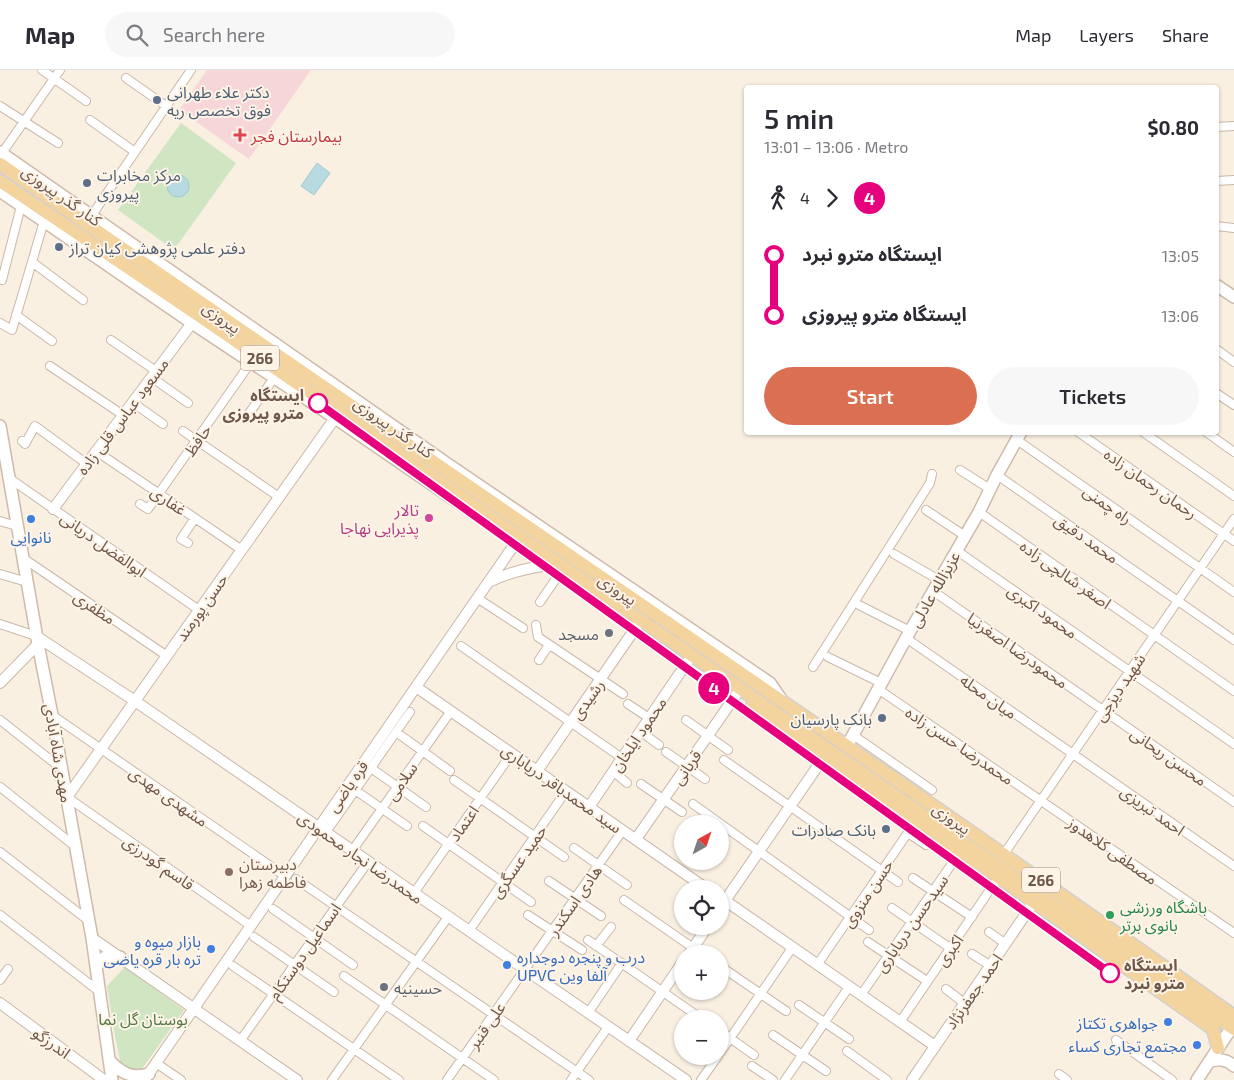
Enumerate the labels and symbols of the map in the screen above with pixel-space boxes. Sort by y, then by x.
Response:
place label: دکتر علاء طهرانی فوق تخصص ریه [167,82,271,120]
marker: دکتر علاء طهرانی فوق تخصص ریه [151,94,163,106]
place label: بیمارستان فجر [250,126,342,146]
marker: بیمارستان فجر [233,128,247,142]
street label: کنار گذر پیروزی [17,161,106,231]
place label: مرکز مخابرات پیروزی [97,165,181,204]
marker: مرکز مخابرات پیروزی [81,177,93,189]
place label: دفتر علمی پژوهشی کیان تراز [68,238,246,259]
marker: دفتر علمی پژوهشی کیان تراز [53,241,65,253]
street label: پیروزی [198,297,245,339]
road number: 266 [241,346,279,370]
street label: مسعود عباس قلی زاده [72,354,173,479]
place label: ایستگاه مترو پیروزی [222,385,304,423]
marker: ایستگاه مترو پیروزی [308,393,328,413]
street label: کنار گذر پیروزی [349,393,438,463]
street label: حافظ [179,420,215,460]
street label: رحمان رحمان زاده [1100,444,1201,523]
street label: راه چمنی [1079,480,1136,529]
street label: غفاری [147,481,190,520]
place label: تالار پذیرایی نهاجا [340,500,419,539]
street label: ابوالفضل دریانی [57,507,151,581]
street label: محمد دقیق [1050,509,1123,569]
marker: تالار پذیرایی نهاجا [423,512,435,524]
marker: نانوایی [25,513,37,525]
place label: نانوایی [10,527,52,547]
street label: اصغر شالچی زاده [1016,536,1115,614]
street label: عزیزالله عادلی [905,547,964,631]
street label: پیروزی [594,569,641,610]
street label: حسن پورمند [171,570,233,646]
street label: محمود اکبری [1004,580,1082,643]
street label: مظفری [70,586,119,629]
street label: محمودرضا اصغرنیا [963,608,1072,693]
place label: مسجد [558,624,599,643]
marker: مسجد [603,627,615,639]
street label: شهید دیزجی [1089,649,1150,725]
street label: میان محله [956,670,1021,723]
line badge: 4 [698,672,730,704]
street label: رشیدی [566,675,608,723]
street label: محمود ایلخان [606,693,671,775]
street label: مهدی شاه آبادی [40,702,77,804]
street label: محمدرضا حسن زاده [902,702,1018,789]
place label: بانک پارسیان [791,709,872,730]
marker: بانک پارسیان [876,712,888,724]
street label: محسن ریحانی [1127,723,1211,790]
street label: سید محمدباقر دریاباری [498,739,626,837]
street label: قربانی [667,746,706,789]
street label: قره یاضی [322,757,372,816]
street label: سلامی [381,758,422,804]
street label: مشهدی مهدی [125,762,212,831]
street label: احمد تبریزی [1117,781,1189,840]
street label: پیروزی [928,798,975,840]
street label: اعتماد [444,801,482,845]
street label: محمدرضا نجار محمودی [294,807,427,908]
street label: مصطفی کلاهدوز [1063,812,1161,889]
north arrow [674,815,729,870]
place label: بانک صادرات [792,820,876,840]
street label: حمید عسگری [486,821,551,902]
marker: بانک صادرات [880,823,892,835]
street label: قاسم گودرزی [117,831,198,897]
place label: دبیرستان فاطمه زهرا [239,854,306,892]
street label: حسن منزوی [837,855,897,931]
street label: هادی اسکندر [542,861,606,940]
marker: دبیرستان فاطمه زهرا [223,866,235,878]
road number: 266 [1022,868,1060,892]
street label: سیدحسن دریاباری [870,871,953,976]
place label: باشگاه ورزشی بانوی برتر [1119,897,1207,935]
street label: اسماعیل دوستکام [264,899,348,1005]
marker: باشگاه ورزشی بانوی برتر [1104,909,1116,921]
street label: اکبری [931,930,967,970]
place label: بازار میوه و تره بار قره یاضی [104,931,201,969]
marker: بازار میوه و تره بار قره یاضی [205,943,217,955]
place label: درب و پنجره دوجداره UPVC آلفا وین [517,947,645,985]
street label: احمد جعفرنژاد [940,950,1007,1033]
place label: ایستگاه مترو نبرد [1124,955,1185,993]
marker: درب و پنجره دوجداره UPVC آلفا وین [501,959,513,971]
marker: ایستگاه مترو نبرد [1100,963,1120,983]
place label: حسینیه [394,978,442,997]
marker: حسینیه [378,981,390,993]
street label: علی قنبر [463,998,510,1053]
park label: بوستان گل نما [98,1009,188,1029]
place label: جواهری تکتاز [1076,1013,1158,1033]
marker: جواهری تکتاز [1162,1016,1174,1028]
street label: اندرزگو [29,1022,75,1063]
place label: مجتمع تجاری کساء [1068,1036,1187,1059]
marker: مجتمع تجاری کساء [1191,1039,1203,1051]

